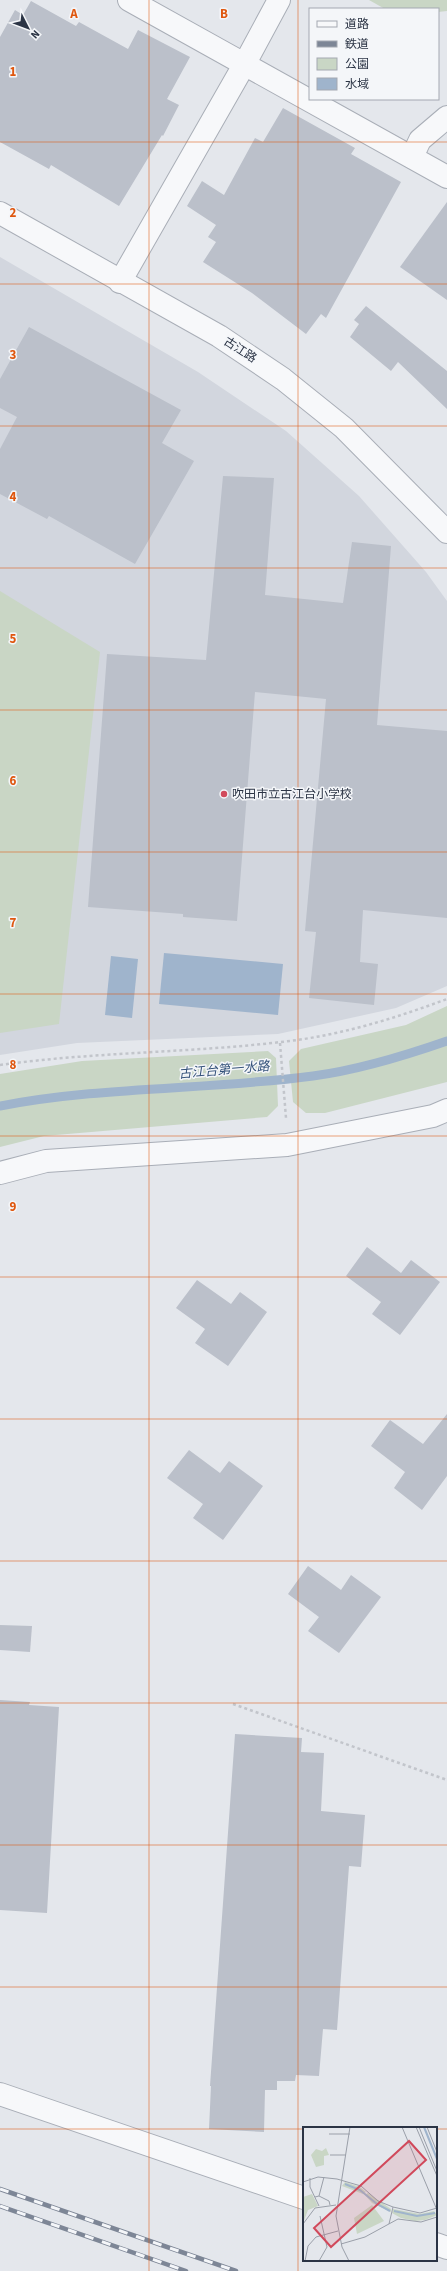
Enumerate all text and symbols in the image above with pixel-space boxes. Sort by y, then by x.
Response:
text: A [69,5,78,23]
text: B [220,5,228,23]
north arrow [8,8,48,48]
legend [309,8,439,100]
text: 道路 [345,16,369,33]
text: N [27,27,43,42]
text: 鉄道 [345,36,369,53]
text: 公園 [345,56,369,73]
text: 1 [10,63,17,81]
text: 水域 [345,76,369,93]
text: 2 [10,204,17,222]
street label: 古江路 [220,333,260,367]
text: 3 [10,346,17,364]
text: 4 [10,488,17,506]
text: 5 [10,630,17,648]
text: 6 [10,772,17,790]
place label: 吹田市立古江台小学校 [232,786,352,803]
marker: 吹田市立古江台小学校 [219,789,229,799]
text: 7 [10,914,17,932]
text: 8 [10,1056,17,1074]
water label: 古江台第一水路 [178,1057,271,1083]
text: 9 [10,1198,17,1216]
inset map [303,2127,437,2261]

